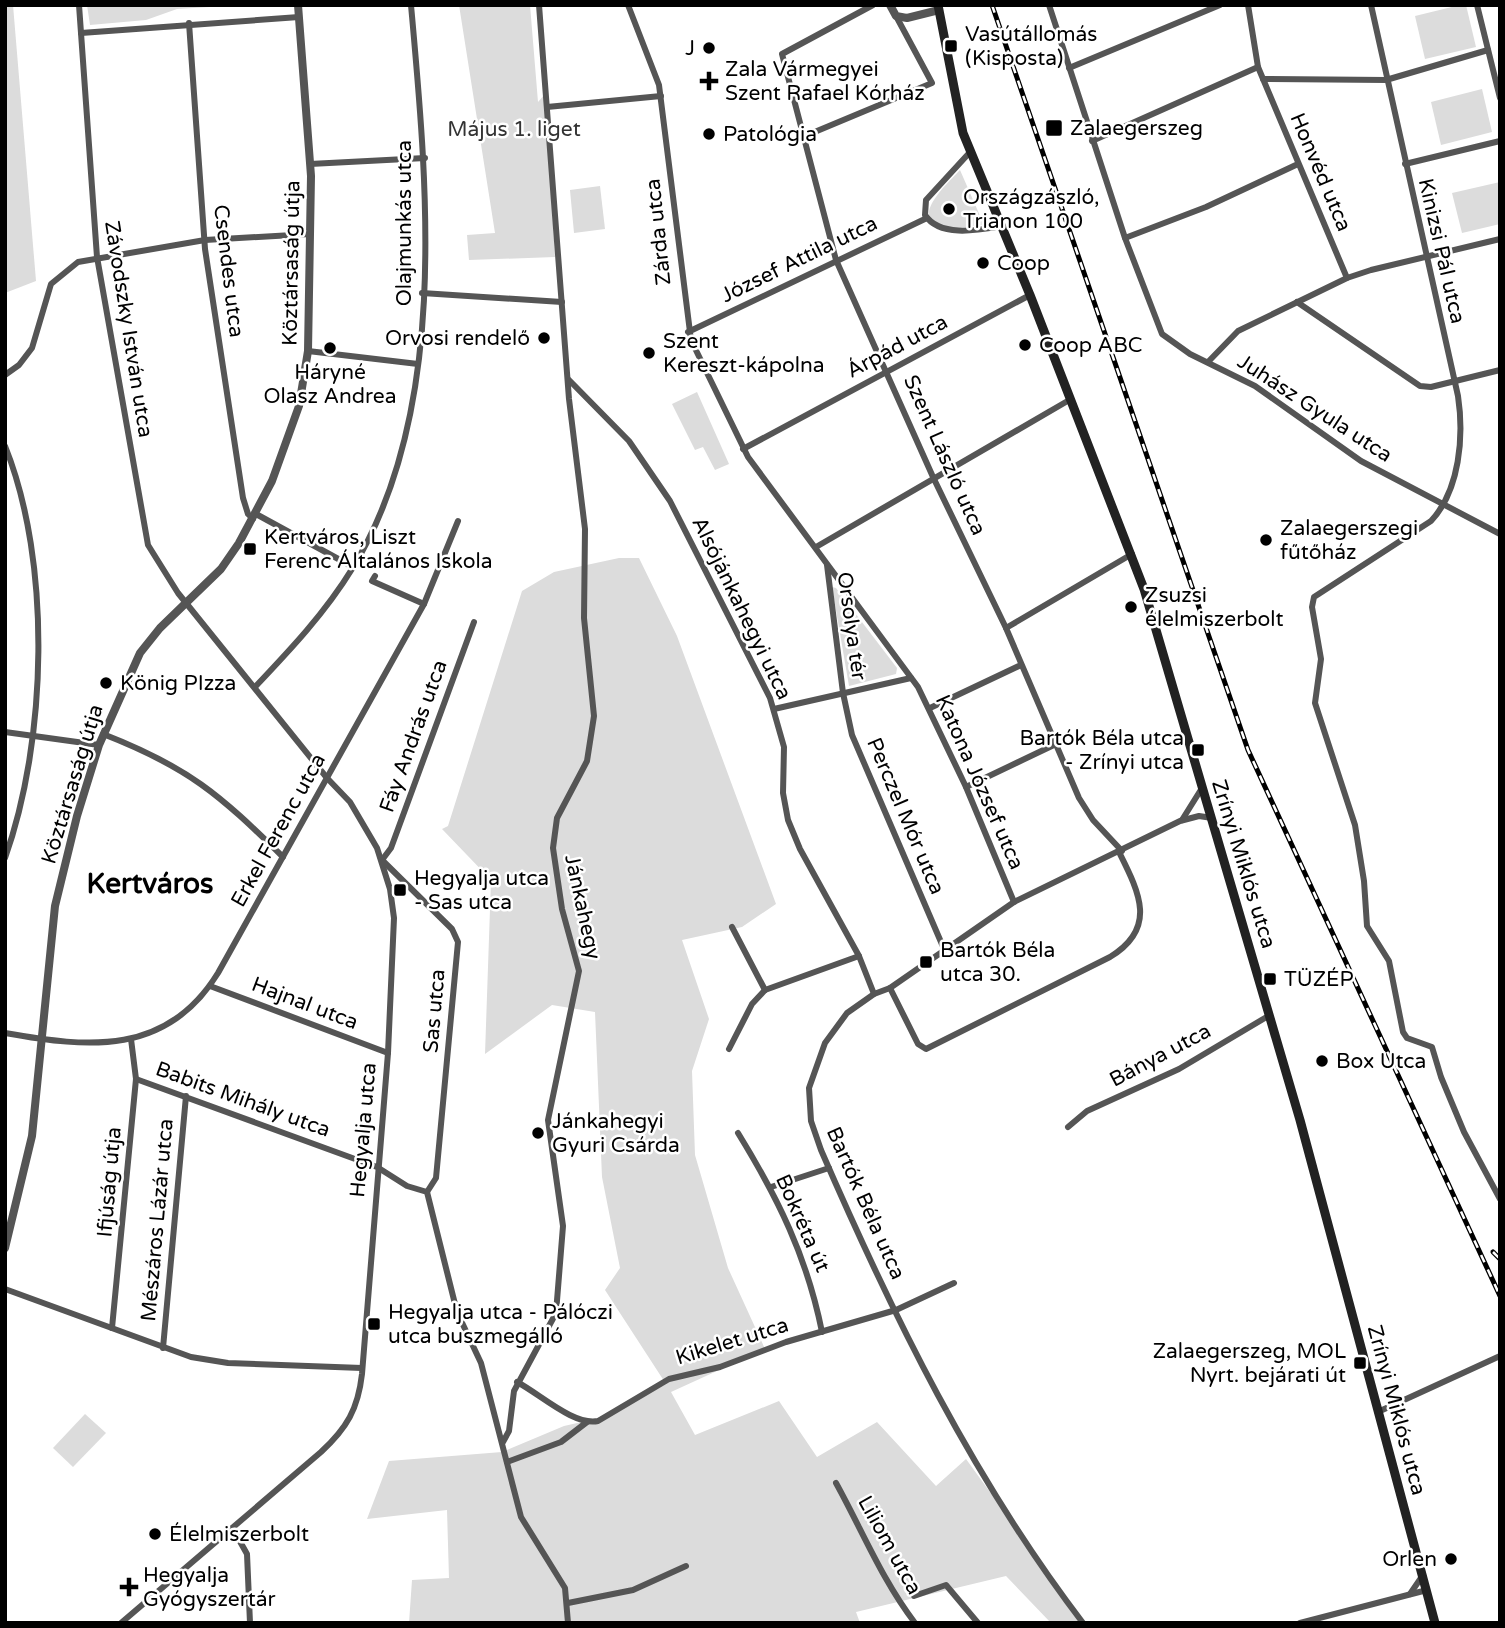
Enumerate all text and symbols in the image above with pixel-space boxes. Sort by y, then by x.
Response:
place label: Vasútállomás (Kisposta) [965,22,1097,71]
place label: J [685,36,695,61]
marker: Vasútállomás (Kisposta) [943,38,959,54]
marker: J [701,40,717,56]
place label: Zala Vármegyei Szent Rafael Kórház [725,57,925,106]
marker: Zala Vármegyei Szent Rafael Kórház [699,71,719,91]
street label: Honvéd utca [1284,109,1357,235]
place label: Zalaegerszeg [1070,116,1203,141]
park label: Május 1. liget [447,117,581,142]
marker: Zalaegerszeg [1044,118,1064,138]
place label: Patológia [723,122,817,147]
marker: Patológia [701,126,717,142]
street label: Olajmunkás utca [392,140,417,306]
street label: Kinizsi Pál utca [1413,176,1470,326]
street label: Zárda utca [640,177,677,287]
street label: Köztársaság útja [278,180,305,346]
place label: Országzászló, Trianon 100 [963,185,1100,234]
marker: Országzászló, Trianon 100 [941,201,957,217]
street label: Csendes utca [208,203,249,339]
street label: József Attila utca [717,211,882,308]
street label: Závodszky István utca [99,219,158,439]
place label: Coop [997,251,1050,276]
marker: Coop [975,255,991,271]
street label: Árpád utca [842,309,952,384]
place label: Orvosi rendelő [385,326,530,351]
place label: Szent Kereszt-kápolna [663,329,825,378]
marker: Orvosi rendelő [536,330,552,346]
place label: Coop ABC [1039,333,1142,358]
marker: Coop ABC [1017,337,1033,353]
marker: Háryné Olasz Andrea [322,340,338,356]
marker: Szent Kereszt-kápolna [641,345,657,361]
street label: Juhász Gyula utca [1233,349,1397,468]
place label: Háryné Olasz Andrea [264,360,396,409]
street label: Szent László utca [898,371,991,539]
street label: Alsójánkahegyi utca [686,513,797,704]
place label: Zalaegerszegi fűtőház [1280,516,1418,565]
place label: Kertváros, Liszt Ferenc Általános Iskola [264,525,492,574]
marker: Zalaegerszegi fűtőház [1258,532,1274,548]
marker: Kertváros, Liszt Ferenc Általános Iskola [242,541,258,557]
street label: Orsolya tér [832,570,871,682]
place label: Zsuzsi élelmiszerbolt [1145,583,1283,632]
marker: Zsuzsi élelmiszerbolt [1123,599,1139,615]
street label: Fáy András utca [374,657,453,816]
place label: König PIzza [120,671,236,696]
marker: König PIzza [98,675,114,691]
street label: Katona József utca [930,691,1029,873]
street label: Köztársaság útja [36,701,109,867]
place label: Bartók Béla utca - Zrínyi utca [1020,726,1184,775]
street label: Perczel Mór utca [861,734,950,898]
marker: Bartók Béla utca - Zrínyi utca [1190,742,1206,758]
street label: Erkel Ferenc utca [226,749,331,911]
street label: Zrínyi Miklós utca [1206,777,1281,952]
street label: Jánkahegy [559,852,606,962]
place label: Hegyalja utca - Sas utca [414,866,549,915]
district label: Kertváros [86,867,214,901]
marker: Hegyalja utca - Sas utca [392,882,408,898]
place label: Bartók Béla utca 30. [940,938,1055,987]
marker: Bartók Béla utca 30. [918,954,934,970]
place label: TÜZÉP [1284,967,1354,992]
street label: Sas utca [418,968,451,1054]
marker: TÜZÉP [1262,971,1278,987]
street label: Hajnal utca [248,972,362,1035]
street label: Bánya utca [1105,1018,1215,1093]
place label: Box Utca [1336,1049,1426,1074]
marker: Box Utca [1314,1053,1330,1069]
street label: Babits Mihály utca [152,1056,334,1143]
street label: Hegyalja utca [345,1062,382,1198]
place label: Jánkahegyi Gyuri Csárda [552,1109,680,1158]
street label: Mészáros Lázár utca [136,1118,179,1323]
street label: Bartók Béla utca [821,1123,910,1283]
marker: Jánkahegyi Gyuri Csárda [530,1125,546,1141]
street label: Ifjúság útja [92,1126,127,1238]
street label: Bokréta út [770,1170,835,1276]
place label: Hegyalja utca - Pálóczi utca buszmegálló [388,1300,613,1349]
street label: Kikelet utca [673,1312,792,1370]
marker: Hegyalja utca - Pálóczi utca buszmegálló [366,1316,382,1332]
street label: Zrínyi Miklós utca [1362,1322,1431,1498]
place label: Zalaegerszeg, MOL Nyrt. bejárati út [1153,1339,1346,1388]
marker: Zalaegerszeg, MOL Nyrt. bejárati út [1352,1355,1368,1371]
street label: Liliom utca [852,1492,927,1599]
place label: Élelmiszerbolt [169,1522,309,1547]
marker: Élelmiszerbolt [147,1526,163,1542]
place label: Orlen [1382,1547,1437,1572]
marker: Orlen [1443,1551,1459,1567]
place label: Hegyalja Gyógyszertár [143,1563,276,1612]
marker: Hegyalja Gyógyszertár [121,1579,137,1595]

